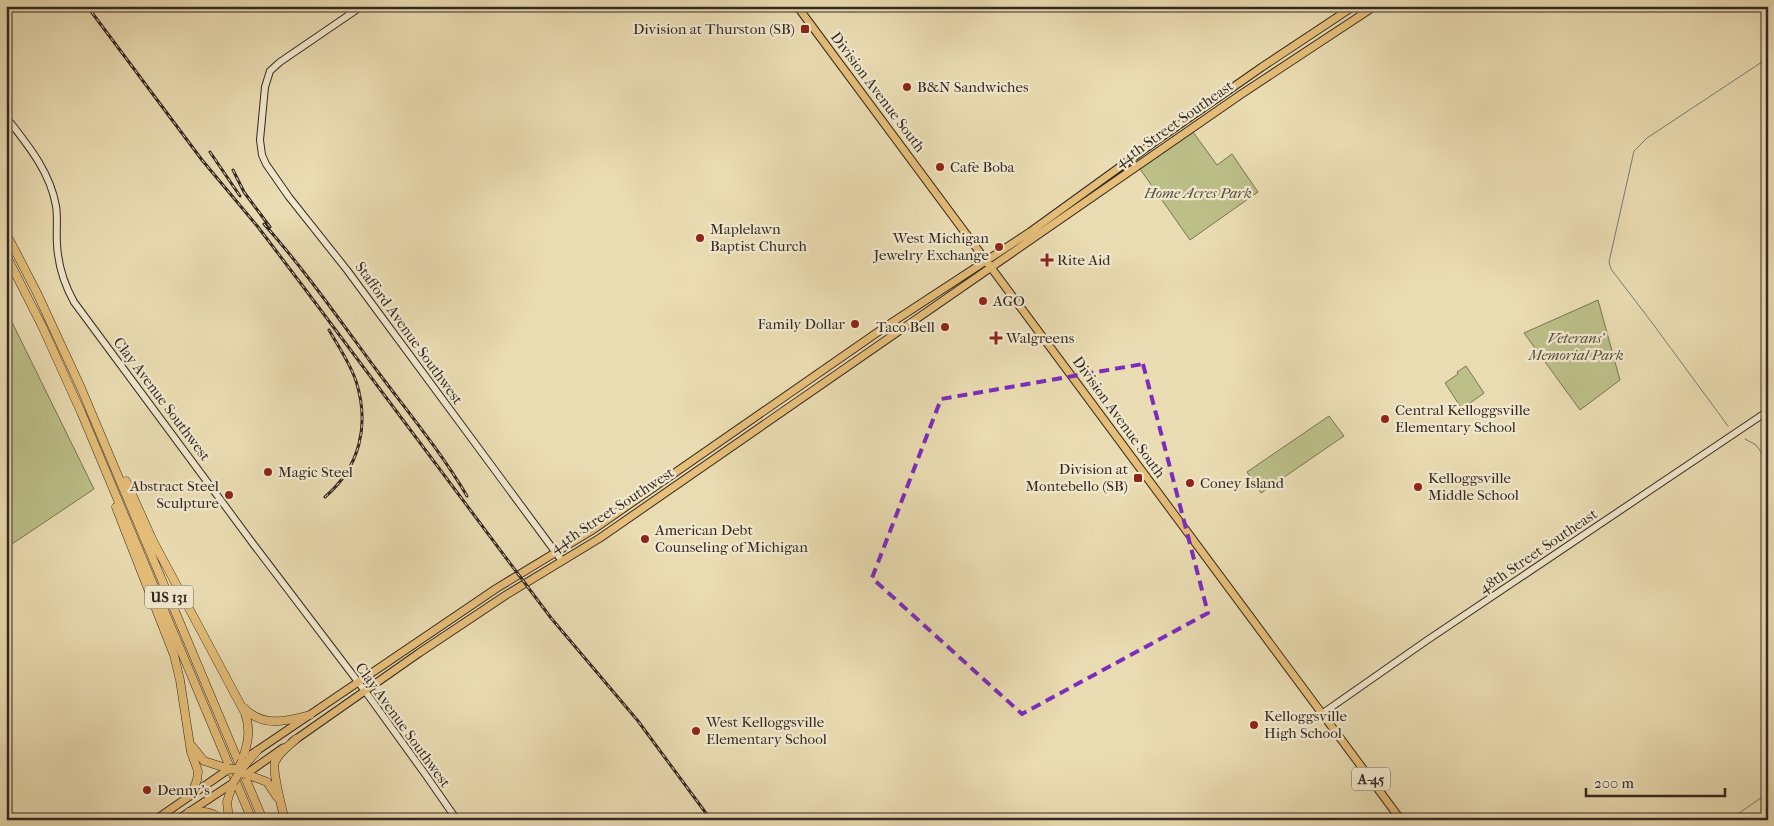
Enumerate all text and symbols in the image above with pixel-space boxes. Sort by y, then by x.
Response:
place label: Division at Thurston (SB) [633,20,795,38]
marker: Division at Thurston (SB) [799,23,811,35]
street label: Division Avenue South [827,28,929,156]
street label: 44th Street Southeast [1111,76,1237,172]
place label: B&N Sandwiches [917,78,1029,96]
marker: B&N Sandwiches [901,81,913,93]
place label: Cafe Boba [950,158,1016,176]
marker: Cafe Boba [934,161,946,173]
park label: Home Acres Park [1143,184,1252,202]
place label: Maplelawn Baptist Church [710,220,807,255]
place label: West Michigan Jewelry Exchange [873,229,990,264]
marker: Maplelawn Baptist Church [694,232,706,244]
marker: West Michigan Jewelry Exchange [993,241,1005,253]
place label: Rite Aid [1057,251,1111,269]
marker: Rite Aid [1041,254,1053,266]
street label: Stafford Avenue Southwest [351,258,467,408]
place label: AGO [992,292,1025,310]
marker: AGO [977,295,989,307]
place label: Family Dollar [758,315,846,333]
marker: Family Dollar [849,318,861,330]
place label: Taco Bell [876,318,935,336]
marker: Taco Bell [939,321,951,333]
place label: Walgreens [1005,329,1075,347]
park label: Veterans' Memorial Park [1527,329,1624,364]
marker: Walgreens [990,332,1002,344]
street label: Clay Avenue Southwest [110,334,215,465]
street label: Division Avenue South [1069,353,1170,482]
place label: Central Kelloggsville Elementary School [1395,401,1531,436]
marker: Central Kelloggsville Elementary School [1379,413,1391,425]
place label: Division at Montebello (SB) [1026,460,1129,495]
place label: Magic Steel [278,463,353,481]
street label: 44th Street Southwest [547,463,678,557]
marker: Magic Steel [262,466,274,478]
place label: Kelloggsville Middle School [1428,469,1519,504]
marker: Division at Montebello (SB) [1132,472,1144,484]
place label: Coney Island [1200,474,1285,492]
place label: Abstract Steel Sculpture [129,477,220,512]
marker: Coney Island [1184,477,1196,489]
marker: Kelloggsville Middle School [1412,481,1424,493]
marker: Abstract Steel Sculpture [223,489,235,501]
street label: 48th Street Southeast [1475,504,1601,597]
place label: American Debt Counseling of Michigan [654,521,808,556]
marker: American Debt Counseling of Michigan [639,533,651,545]
road number: US 131 [145,586,193,608]
street label: Clay Avenue Southwest [352,659,455,792]
place label: Kelloggsville High School [1264,707,1348,742]
place label: West Kelloggsville Elementary School [705,713,827,748]
marker: Kelloggsville High School [1248,719,1260,731]
marker: West Kelloggsville Elementary School [690,725,702,737]
scale bar [1586,766,1725,798]
road number: A-45 [1352,768,1390,791]
text: 200 m [1594,774,1634,792]
place label: Denny's [157,781,210,799]
marker: Denny's [141,784,153,796]

